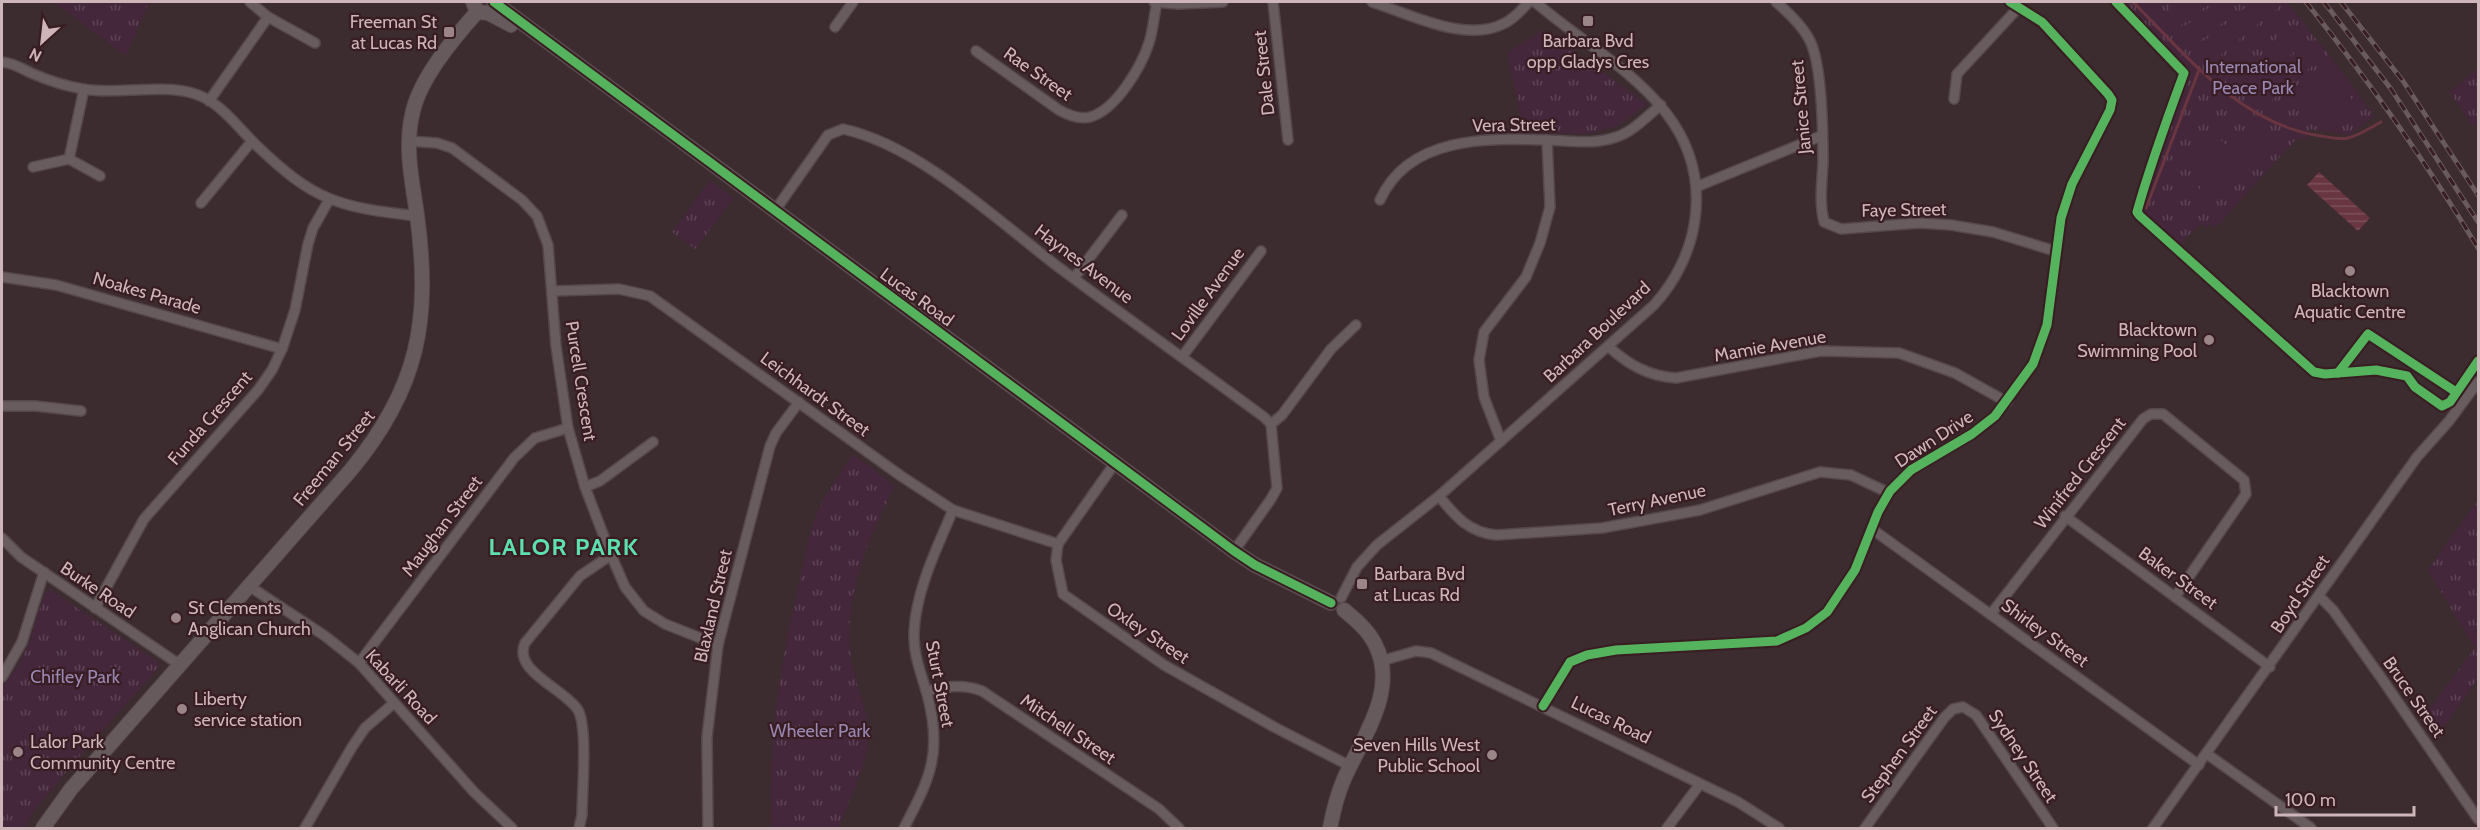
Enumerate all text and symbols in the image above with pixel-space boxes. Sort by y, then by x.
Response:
place label: Freeman St at Lucas Rd [350,11,437,54]
north arrow [12,12,72,72]
marker: Barbara Bvd opp Gladys Cres [1581,14,1595,28]
marker: Freeman St at Lucas Rd [442,25,456,39]
street label: Dale Street [1249,29,1279,117]
place label: Barbara Bvd opp Gladys Cres [1527,30,1649,73]
street label: Rae Street [999,42,1077,106]
text: N [26,44,45,66]
park label: International Peace Park [2205,56,2302,99]
street label: Janice Street [1786,59,1816,156]
street label: Vera Street [1472,113,1556,137]
street label: Faye Street [1861,198,1947,222]
street label: Haynes Avenue [1030,220,1138,308]
street label: Loville Avenue [1167,243,1249,345]
street label: Lucas Road [876,263,958,331]
marker: Blacktown Aquatic Centre [2343,264,2357,278]
street label: Noakes Parade [90,267,204,319]
street label: Barbara Boulevard [1539,277,1655,387]
place label: Blacktown Aquatic Centre [2294,280,2406,323]
street label: Purcell Crescent [561,319,601,443]
place label: Blacktown Swimming Pool [2077,319,2198,362]
street label: Mamie Avenue [1712,325,1828,367]
marker: Blacktown Swimming Pool [2202,333,2216,347]
street label: Leichhardt Street [756,347,874,441]
street label: Funda Crescent [163,367,257,469]
street label: Freeman Street [289,405,379,511]
street label: Dawn Drive [1891,406,1977,472]
street label: Winifred Crescent [2030,413,2130,533]
street label: Maughan Street [397,471,487,581]
street label: Terry Avenue [1606,479,1708,521]
district label: LALOR PARK [489,532,639,561]
street label: Baker Street [2134,542,2222,614]
street label: Blaxland Street [689,547,737,665]
street label: Boyd Street [2266,551,2334,637]
street label: Burke Road [56,557,140,623]
place label: Barbara Bvd at Lucas Rd [1374,563,1465,606]
marker: Barbara Bvd at Lucas Rd [1355,577,1369,591]
street label: Shirley Street [1997,594,2093,672]
place label: St Clements Anglican Church [188,597,311,640]
street label: Oxley Street [1103,597,1193,669]
marker: St Clements Anglican Church [169,611,183,625]
street label: Sturt Street [921,639,959,729]
street label: Kabarli Road [361,645,441,729]
street label: Bruce Street [2378,652,2450,742]
park label: Chifley Park [30,666,121,688]
place label: Liberty service station [194,688,302,731]
street label: Mitchell Street [1016,689,1120,769]
street label: Lucas Road [1568,691,1654,749]
street label: Stephen Street [1856,701,1942,807]
marker: Liberty service station [175,702,189,716]
street label: Sydney Street [1984,705,2062,807]
park label: Wheeler Park [770,720,871,742]
place label: Lalor Park Community Centre [30,731,176,774]
place label: Seven Hills West Public School [1353,734,1481,777]
marker: Lalor Park Community Centre [11,745,25,759]
marker: Seven Hills West Public School [1485,748,1499,762]
scale bar [2276,779,2414,817]
text: 100 m [2285,789,2336,811]

